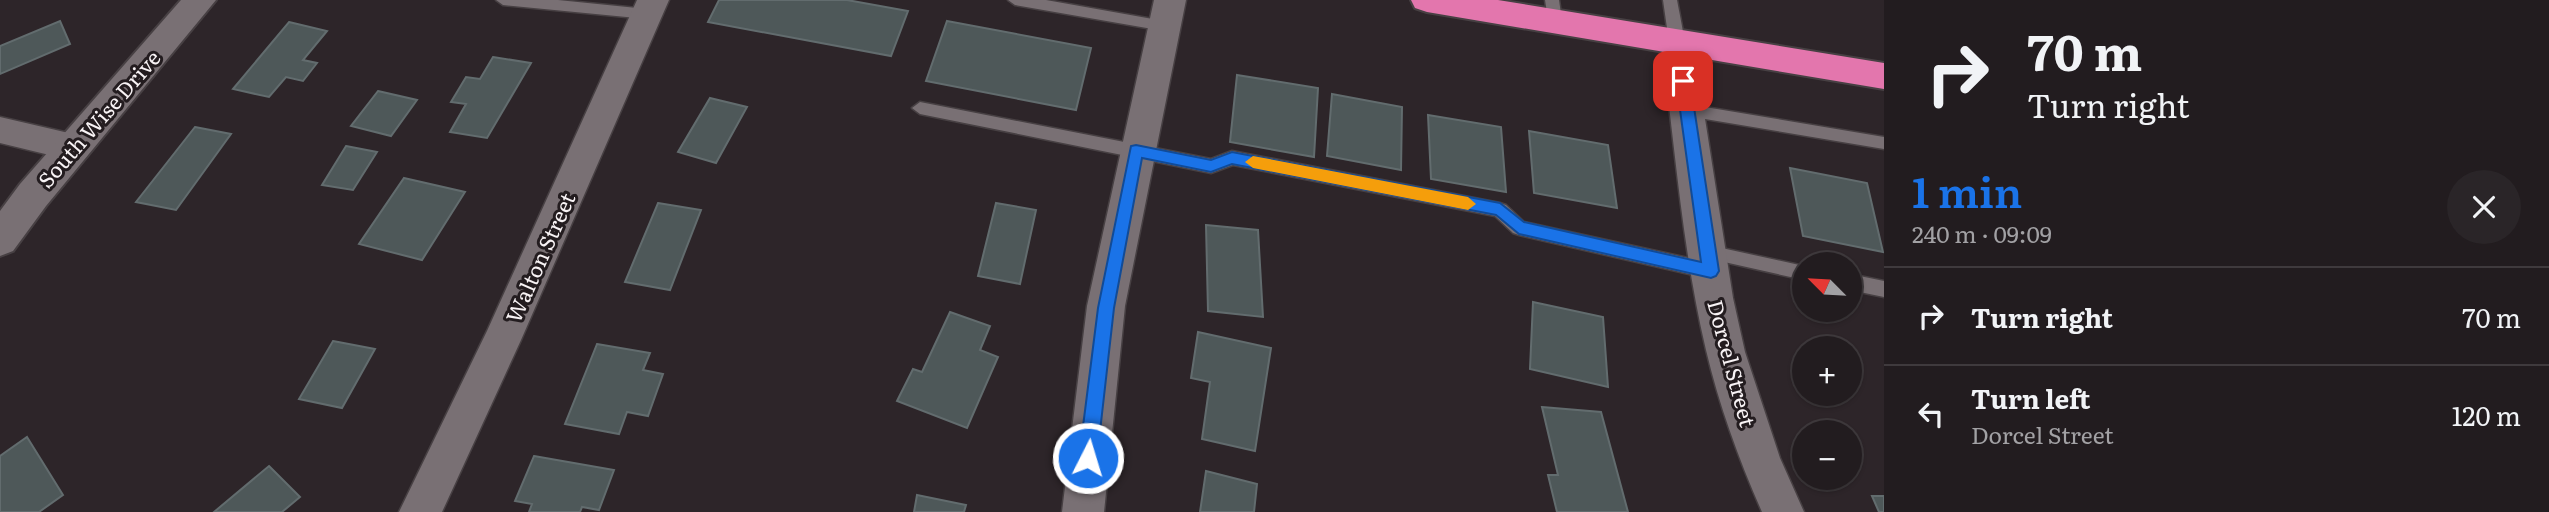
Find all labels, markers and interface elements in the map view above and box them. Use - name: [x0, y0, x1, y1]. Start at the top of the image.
- text: 70 m: [2027, 13, 2142, 86]
- icon: right: [1912, 28, 2003, 119]
- street label: South Wise Drive: [29, 42, 167, 194]
- pin: [1653, 51, 1713, 111]
- icon: arrive: [1664, 62, 1702, 100]
- text: Turn right: [2027, 80, 2189, 128]
- text: 1 min: [1912, 159, 2022, 221]
- button: close: [2447, 170, 2521, 244]
- street label: Walton Street: [496, 187, 582, 327]
- text: 240 m · 09:09: [1912, 216, 2052, 250]
- north arrow: [1792, 252, 1862, 322]
- map controls: [1792, 252, 1862, 490]
- street label: Dorcel Street: [1701, 296, 1765, 430]
- icon: right: [1912, 297, 1950, 335]
- text: Turn right: [1971, 297, 2113, 336]
- text: 70 m: [2462, 297, 2521, 336]
- button: +: [1792, 336, 1862, 406]
- text: Turn left: [1971, 378, 2090, 417]
- icon: left: [1912, 395, 1950, 433]
- text: 120 m: [2452, 395, 2521, 434]
- text: Dorcel Street: [1971, 417, 2114, 451]
- button: −: [1792, 420, 1862, 490]
- position arrow: [1051, 421, 1125, 495]

